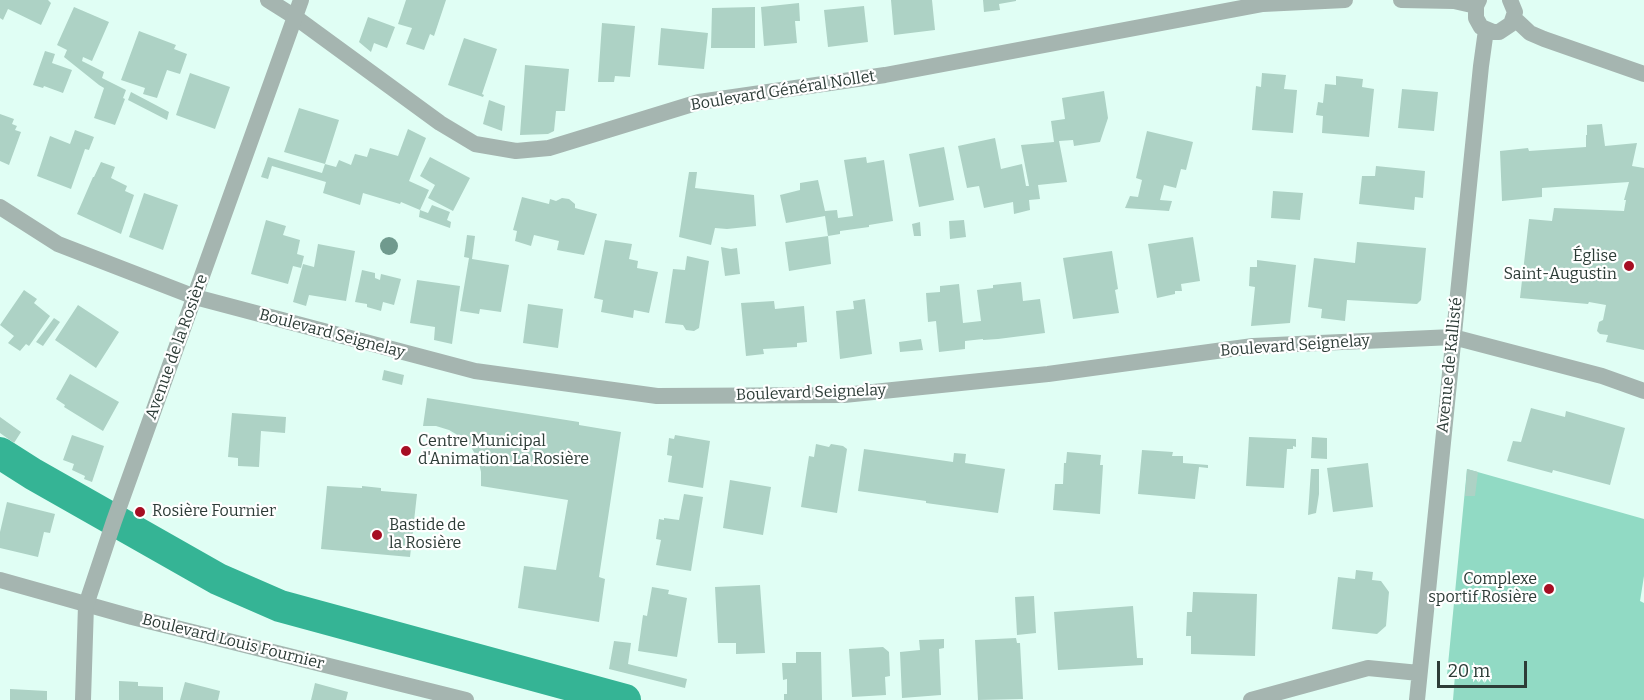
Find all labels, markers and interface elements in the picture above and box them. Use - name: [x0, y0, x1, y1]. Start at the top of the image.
- street label: Boulevard Général Nollet: [689, 67, 877, 115]
- place label: Église Saint-Augustin: [1503, 247, 1617, 285]
- marker: Église Saint-Augustin: [1622, 259, 1636, 273]
- street label: Avenue de la Rosière: [142, 272, 212, 422]
- street label: Avenue de Kallisté: [1433, 296, 1467, 434]
- street label: Boulevard Seignelay: [257, 305, 407, 363]
- street label: Boulevard Seignelay: [1219, 331, 1371, 361]
- street label: Boulevard Seignelay: [736, 381, 886, 405]
- place label: Centre Municipal d'Animation La Rosière: [418, 432, 589, 470]
- marker: Centre Municipal d'Animation La Rosière: [399, 444, 413, 458]
- place label: Rosière Fournier: [152, 502, 276, 522]
- marker: Rosière Fournier: [133, 505, 147, 519]
- place label: Bastide de la Rosière: [389, 516, 466, 554]
- marker: Bastide de la Rosière: [370, 528, 384, 542]
- place label: Complexe sportif Rosière: [1428, 570, 1537, 608]
- marker: Complexe sportif Rosière: [1542, 582, 1556, 596]
- street label: Boulevard Louis Fournier: [140, 610, 326, 674]
- scale bar: [1440, 649, 1530, 687]
- text: 20 m: [1448, 660, 1490, 682]

